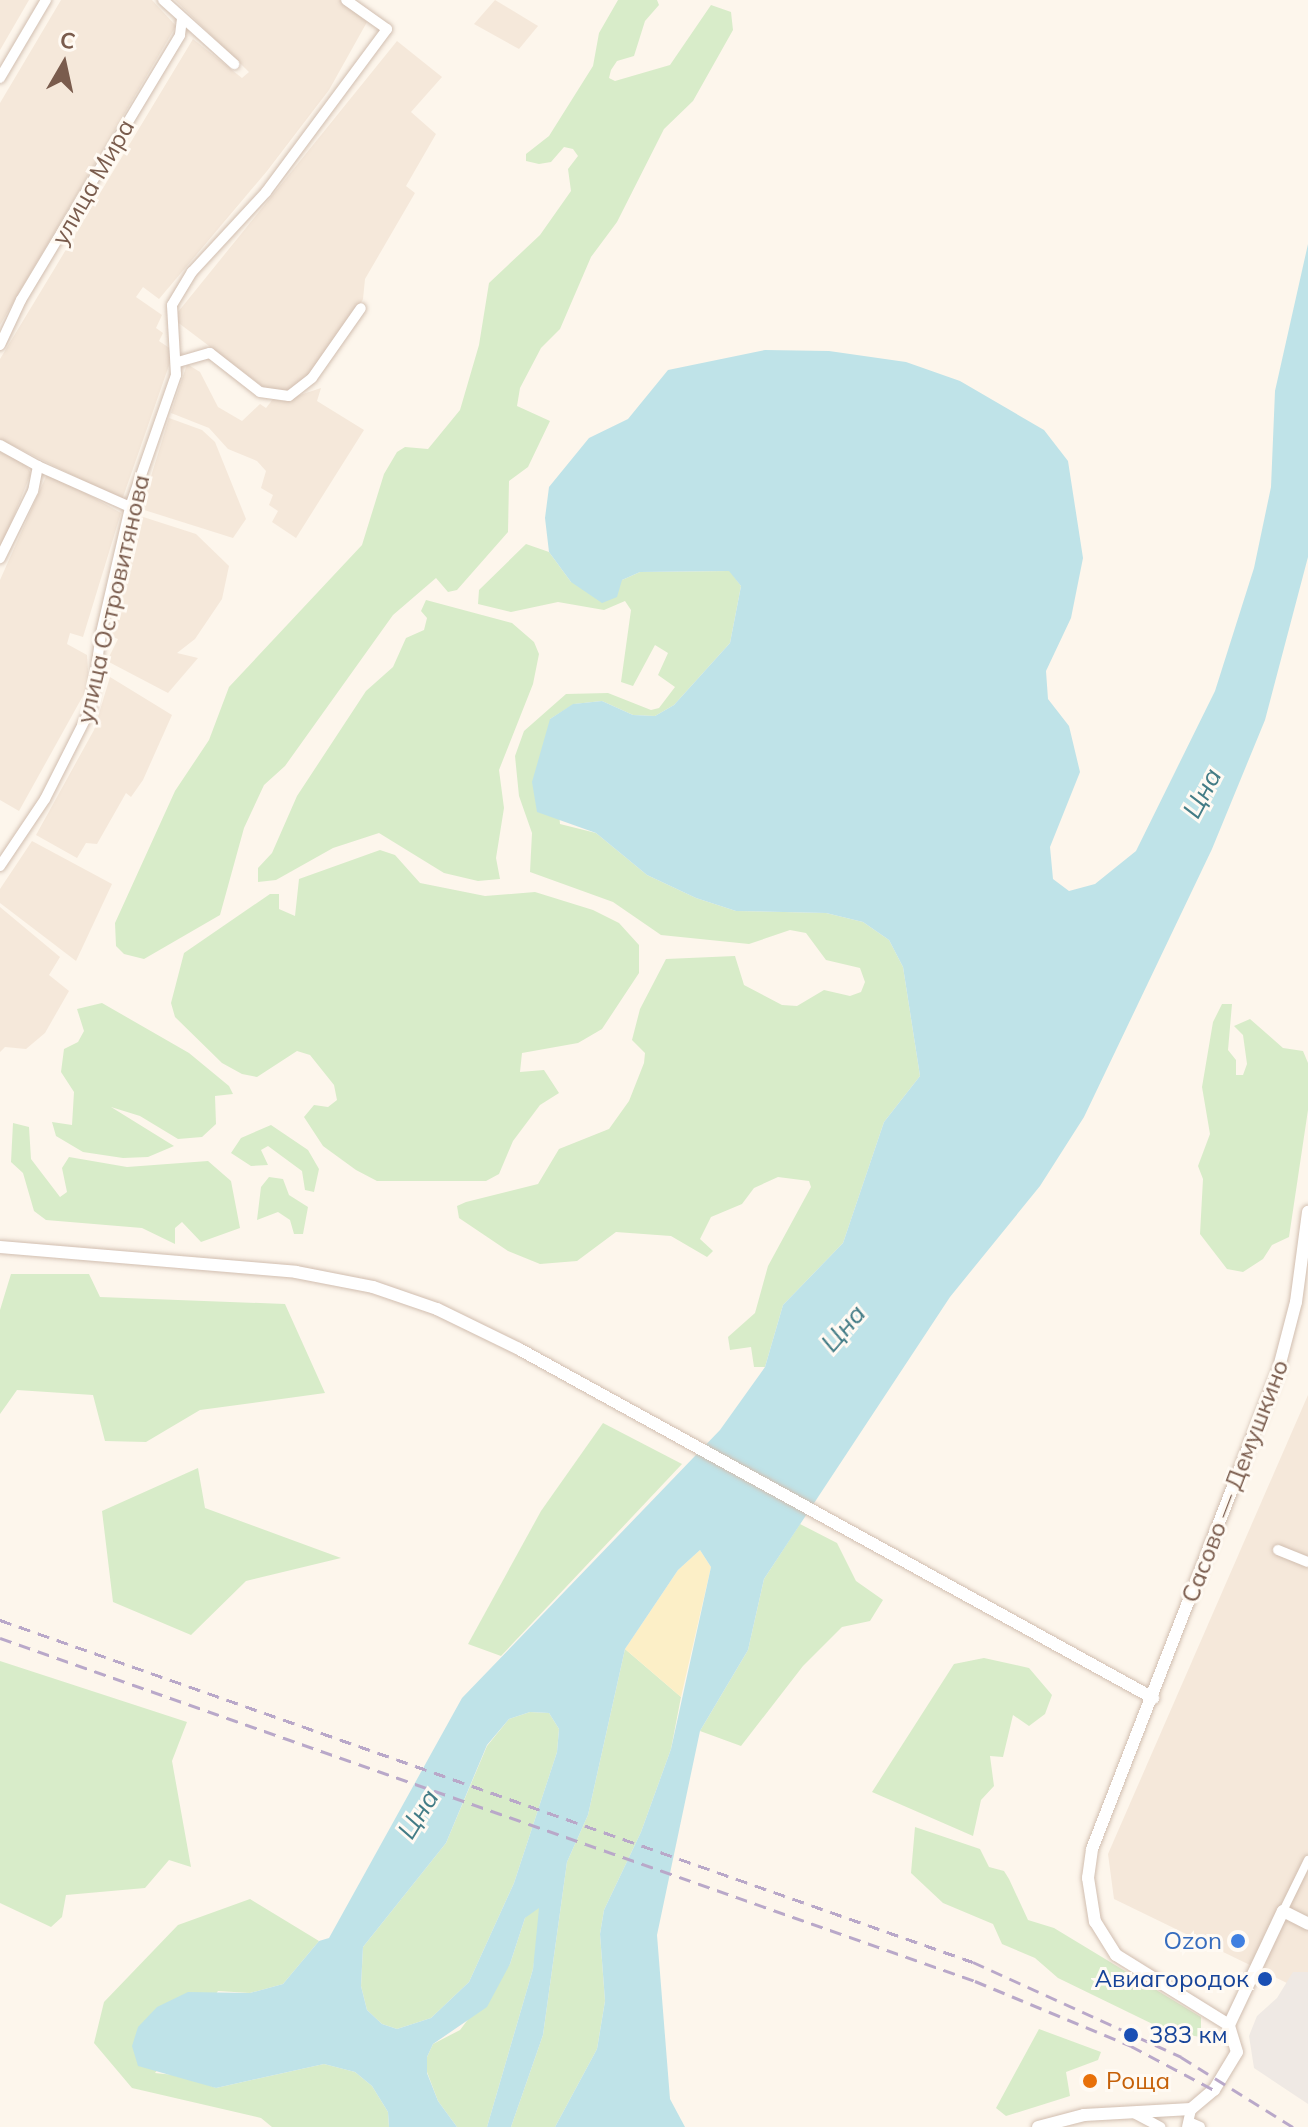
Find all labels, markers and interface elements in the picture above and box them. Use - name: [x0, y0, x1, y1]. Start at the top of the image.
- north arrow: [24, 24, 104, 104]
- text: С: [58, 25, 77, 55]
- street label: улица Мира: [45, 114, 141, 250]
- street label: улица Островитянова: [70, 472, 156, 726]
- water label: Цна: [1176, 763, 1228, 823]
- water label: Цна: [814, 1298, 872, 1358]
- street label: Сасово — Демушкино: [1175, 1356, 1295, 1606]
- water label: Цна: [391, 1784, 445, 1844]
- place label: Ozon: [1163, 1927, 1222, 1955]
- marker: Ozon: [1229, 1932, 1247, 1950]
- place label: Авиагородок: [1094, 1965, 1249, 1993]
- marker: Авиагородок: [1256, 1970, 1274, 1988]
- place label: 383 км: [1149, 2021, 1228, 2049]
- marker: 383 км: [1120, 2024, 1142, 2046]
- place label: Роща: [1106, 2067, 1170, 2095]
- marker: Роща: [1081, 2072, 1099, 2090]

